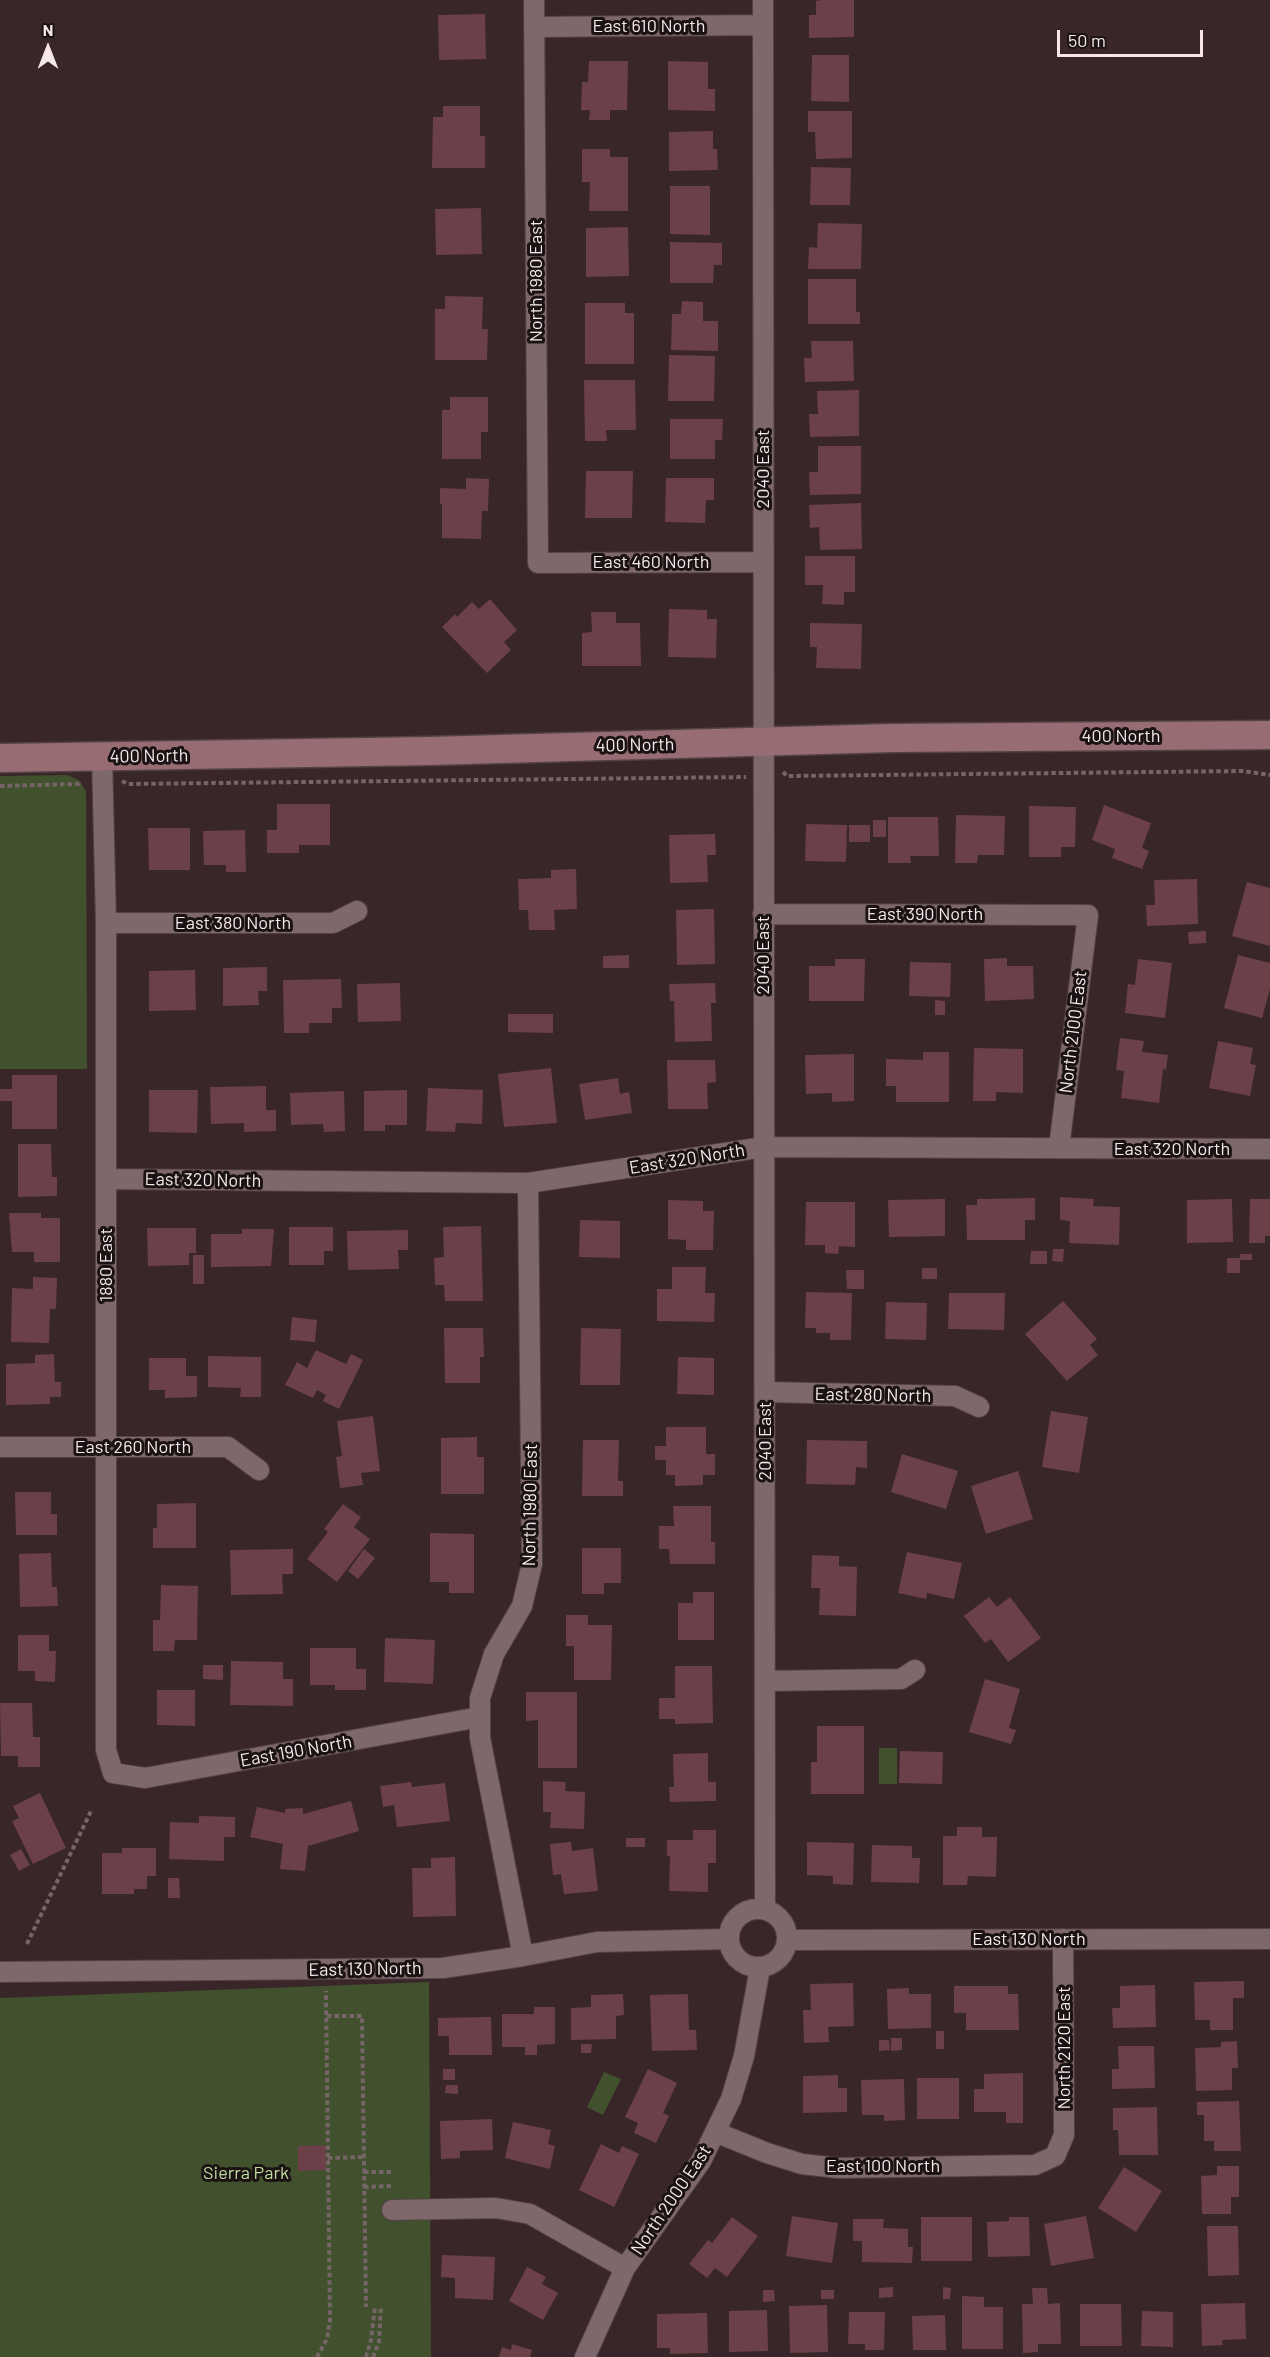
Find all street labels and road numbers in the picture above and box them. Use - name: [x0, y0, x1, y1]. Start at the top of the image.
- street label: East 610 North: [593, 15, 705, 37]
- street label: North 1980 East: [525, 220, 547, 342]
- street label: 2040 East: [752, 430, 774, 508]
- street label: East 460 North: [593, 551, 709, 573]
- street label: 400 North: [1082, 725, 1160, 747]
- street label: 400 North: [595, 734, 675, 756]
- street label: 400 North: [109, 745, 189, 767]
- street label: East 390 North: [867, 903, 983, 925]
- street label: East 380 North: [175, 912, 291, 934]
- street label: 2040 East: [752, 916, 774, 994]
- street label: North 2100 East: [1055, 969, 1091, 1095]
- street label: East 320 North: [1114, 1138, 1230, 1160]
- street label: East 320 North: [628, 1139, 746, 1179]
- street label: East 320 North: [145, 1168, 261, 1192]
- street label: 1880 East: [95, 1228, 117, 1302]
- street label: East 280 North: [814, 1383, 932, 1407]
- street label: 2040 East: [754, 1402, 776, 1480]
- street label: East 260 North: [75, 1436, 191, 1458]
- street label: North 1980 East: [518, 1443, 542, 1567]
- street label: East 190 North: [238, 1731, 354, 1771]
- street label: East 130 North: [972, 1928, 1086, 1950]
- street label: East 130 North: [308, 1957, 422, 1981]
- street label: North 2120 East: [1053, 1986, 1075, 2110]
- street label: North 2000 East: [626, 2141, 716, 2259]
- street label: East 100 North: [826, 2155, 940, 2177]

